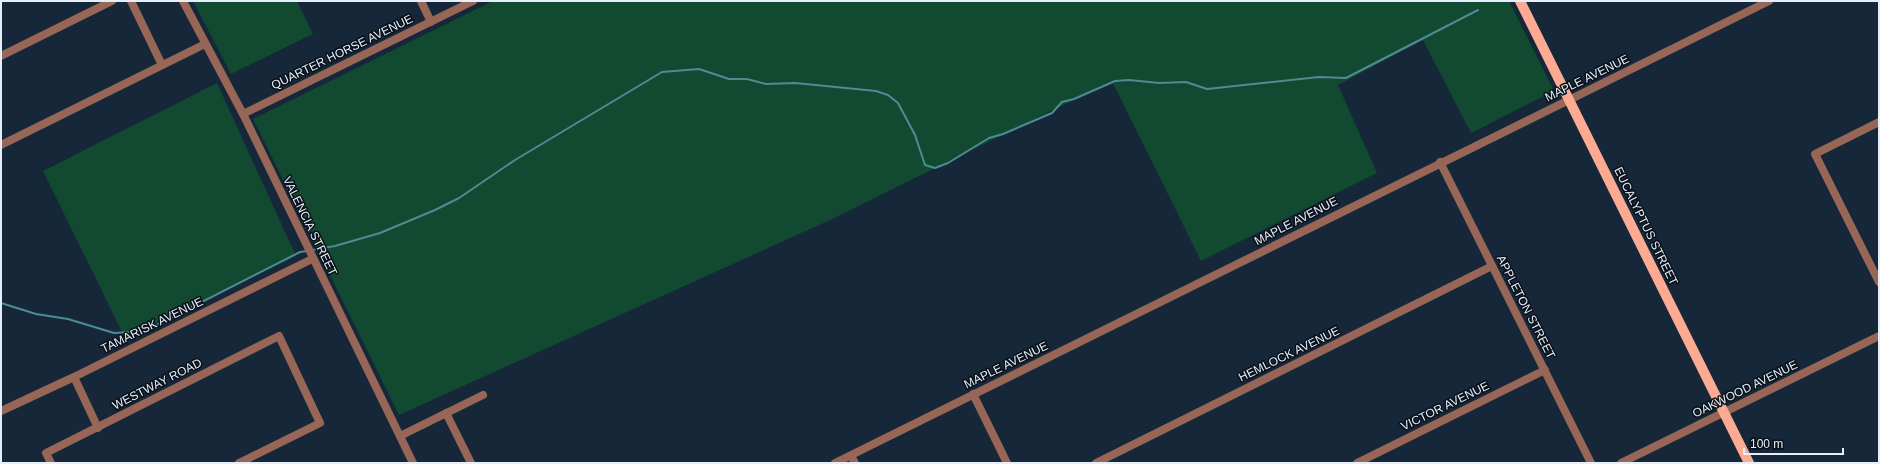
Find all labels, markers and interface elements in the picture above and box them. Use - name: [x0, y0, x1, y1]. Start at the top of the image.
- street label: QUARTER HORSE AVENUE: [269, 12, 415, 92]
- street label: MAPLE AVENUE: [1543, 52, 1631, 104]
- street label: EUCALYPTUS STREET: [1611, 165, 1681, 288]
- street label: VALENCIA STREET: [280, 174, 340, 278]
- street label: MAPLE AVENUE: [1252, 194, 1340, 248]
- street label: APPLETON STREET: [1494, 253, 1559, 362]
- street label: TAMARISK AVENUE: [99, 294, 205, 356]
- street label: HEMLOCK AVENUE: [1236, 323, 1342, 385]
- street label: MAPLE AVENUE: [962, 339, 1050, 391]
- street label: WESTWAY ROAD: [110, 355, 204, 413]
- street label: OAKWOOD AVENUE: [1690, 357, 1800, 421]
- street label: VICTOR AVENUE: [1399, 379, 1491, 433]
- scale bar: [1744, 430, 1843, 456]
- text: 100 m: [1750, 437, 1783, 451]

